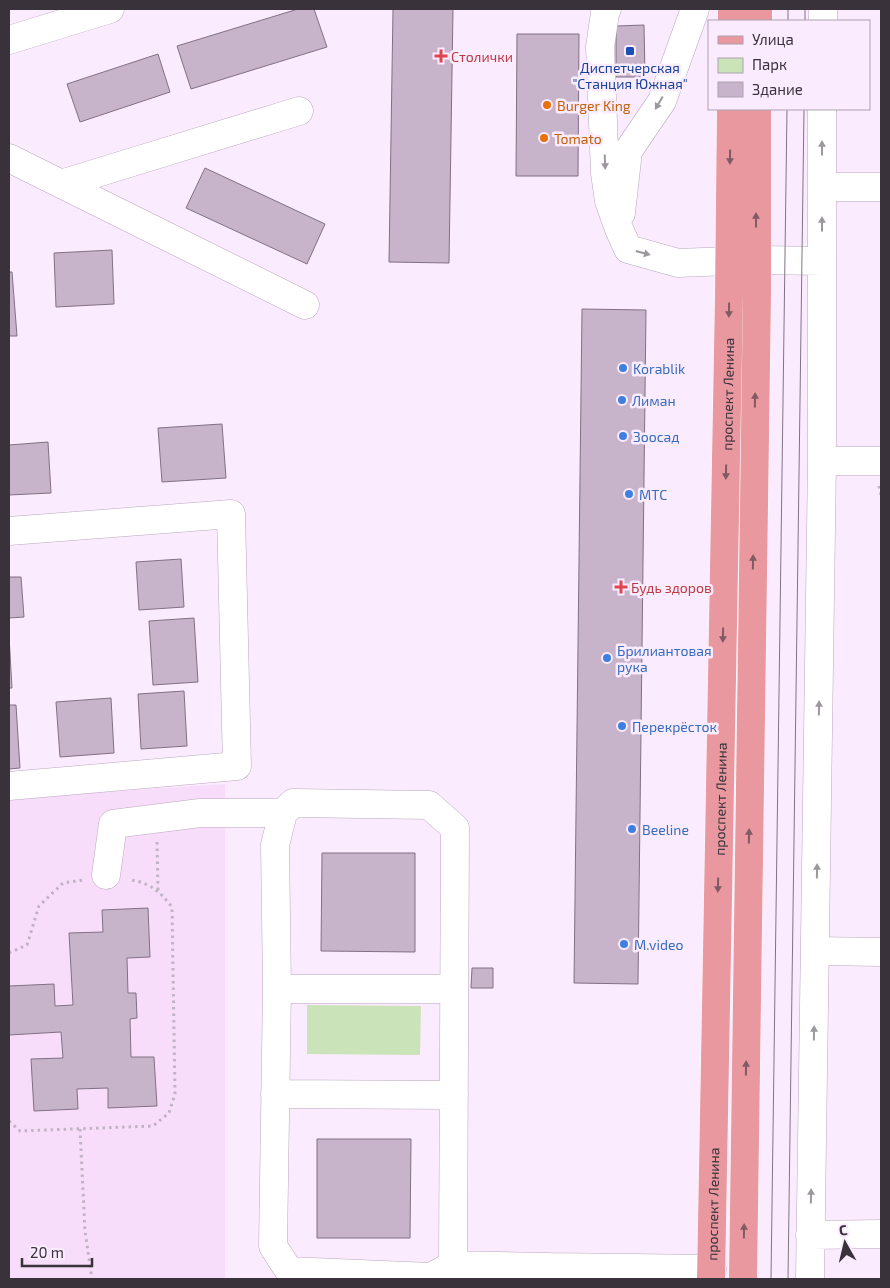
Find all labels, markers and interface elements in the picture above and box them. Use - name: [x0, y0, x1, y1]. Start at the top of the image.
- legend: [708, 20, 870, 110]
- text: Улица: [752, 30, 794, 48]
- marker: Диспетчерская "Станция Южная": [624, 45, 636, 57]
- place label: Столички: [451, 48, 513, 65]
- marker: Столички: [435, 50, 447, 62]
- text: Парк: [752, 55, 787, 73]
- place label: Диспетчерская "Станция Южная": [572, 59, 688, 92]
- text: Здание: [752, 80, 803, 98]
- place label: Burger King: [557, 97, 631, 114]
- one-way arrow: [655, 97, 664, 110]
- marker: Burger King: [541, 99, 553, 111]
- place label: Tomato: [554, 130, 602, 147]
- marker: Tomato: [538, 132, 550, 144]
- one-way arrow: [818, 140, 826, 156]
- one-way arrow: [726, 150, 734, 166]
- one-way arrow: [601, 154, 609, 170]
- one-way arrow: [753, 212, 761, 228]
- one-way arrow: [818, 215, 826, 231]
- one-way arrow: [635, 249, 650, 257]
- one-way arrow: [725, 302, 733, 318]
- street label: проспект Ленина: [718, 337, 737, 451]
- place label: Korablik: [633, 360, 685, 377]
- marker: Korablik: [617, 362, 629, 374]
- place label: Лиман: [632, 392, 676, 409]
- one-way arrow: [751, 392, 759, 408]
- marker: Лиман: [616, 394, 628, 406]
- place label: Зоосад: [633, 428, 680, 445]
- marker: Зоосад: [617, 430, 629, 442]
- one-way arrow: [722, 464, 730, 480]
- place label: МТС: [639, 486, 667, 503]
- marker: МТС: [623, 488, 635, 500]
- one-way arrow: [749, 554, 757, 570]
- place label: Будь здоров: [631, 579, 712, 596]
- marker: Будь здоров: [615, 581, 627, 593]
- one-way arrow: [719, 627, 727, 643]
- place label: Брилиантовая рука: [617, 642, 712, 675]
- marker: Брилиантовая рука: [601, 652, 613, 664]
- one-way arrow: [815, 700, 823, 716]
- place label: Перекрёсток: [632, 718, 718, 735]
- marker: Перекрёсток: [616, 720, 628, 732]
- street label: проспект Ленина: [710, 742, 729, 856]
- place label: Beeline: [642, 821, 689, 838]
- marker: Beeline: [626, 823, 638, 835]
- one-way arrow: [745, 827, 753, 843]
- one-way arrow: [813, 862, 821, 878]
- one-way arrow: [714, 877, 722, 893]
- place label: M.video: [634, 936, 683, 953]
- marker: M.video: [618, 938, 630, 950]
- one-way arrow: [811, 1025, 819, 1041]
- one-way arrow: [742, 1060, 750, 1076]
- street label: проспект Ленина: [703, 1147, 722, 1261]
- one-way arrow: [807, 1187, 815, 1203]
- north arrow: [820, 1218, 870, 1268]
- text: С: [838, 1221, 848, 1239]
- one-way arrow: [740, 1222, 748, 1238]
- scale bar: [22, 1236, 92, 1268]
- text: 20 m: [30, 1243, 64, 1261]

